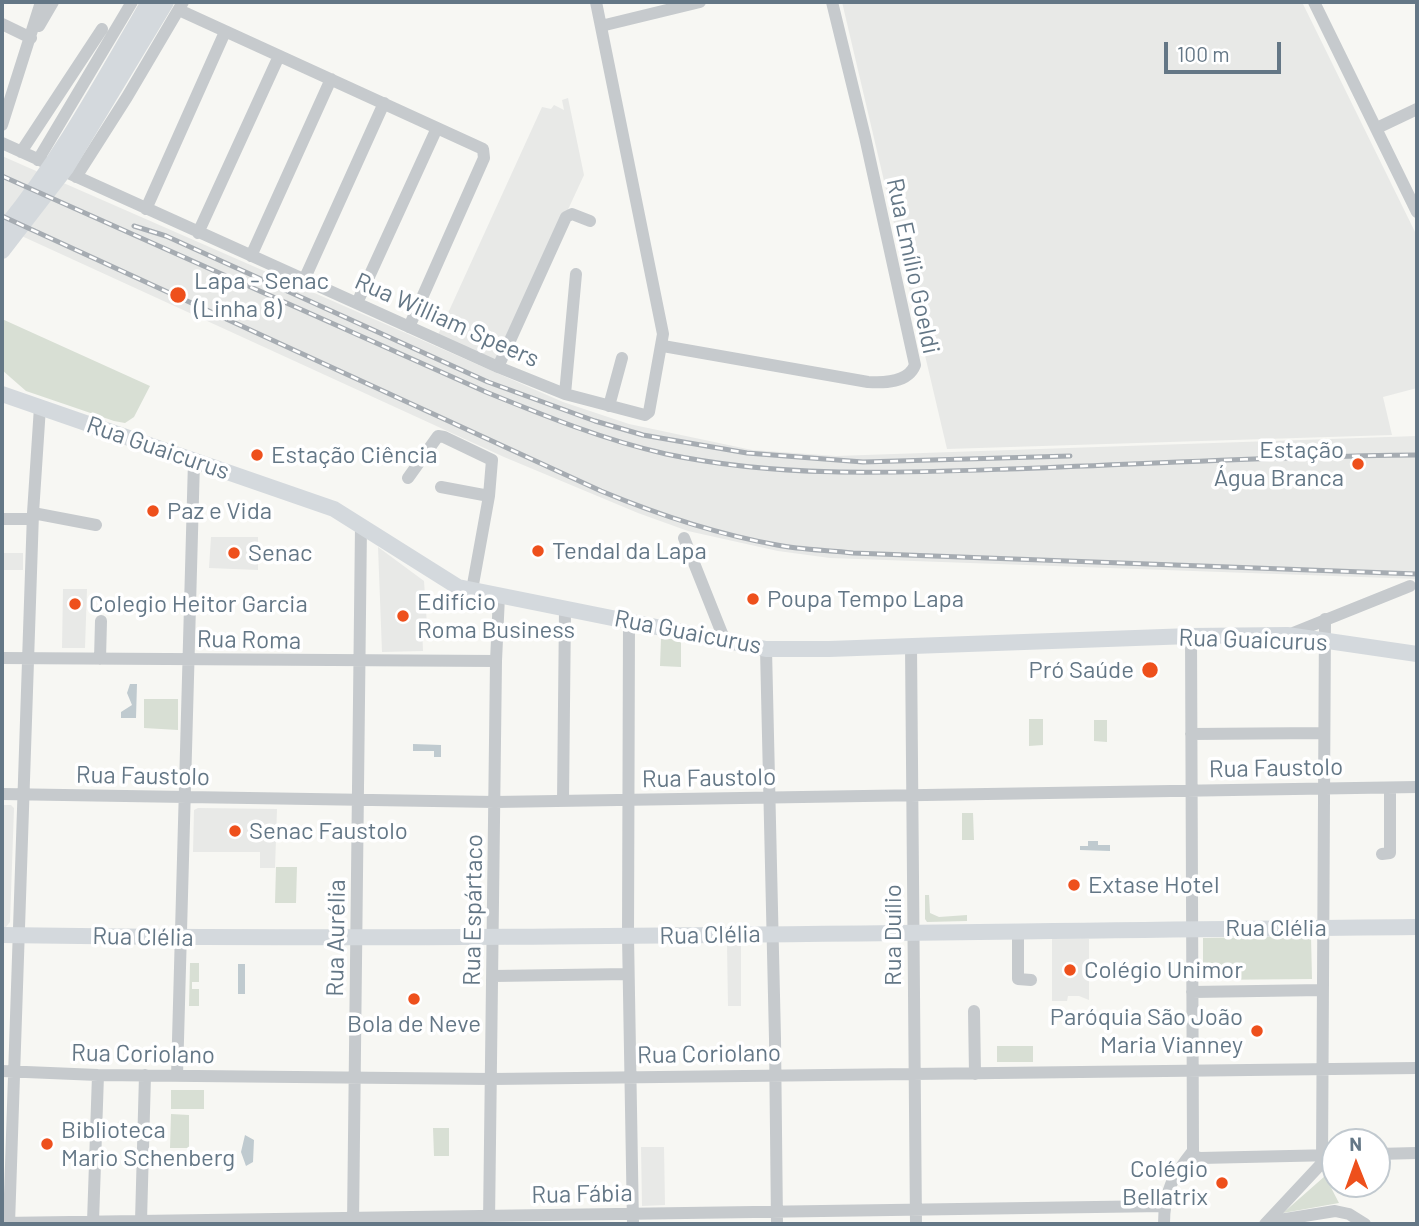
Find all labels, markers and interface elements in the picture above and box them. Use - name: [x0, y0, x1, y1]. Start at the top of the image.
- scale bar: [1167, 28, 1284, 72]
- text: 100 m: [1177, 41, 1230, 66]
- street label: Rua Emílio Goeldi: [880, 176, 946, 356]
- street label: Rua William Speers: [350, 266, 544, 374]
- place label: Lapa - Senac (Linha 8): [194, 267, 329, 323]
- marker: Lapa - Senac (Linha 8): [168, 285, 188, 305]
- street label: Rua Guaicurus: [83, 410, 233, 486]
- place label: Estação Água Branca: [1214, 436, 1344, 492]
- place label: Estação Ciência: [271, 441, 438, 469]
- marker: Estação Ciência: [249, 447, 265, 463]
- marker: Estação Água Branca: [1350, 456, 1366, 472]
- place label: Paz e Vida: [167, 497, 272, 525]
- marker: Paz e Vida: [145, 503, 161, 519]
- place label: Tendal da Lapa: [552, 537, 707, 565]
- place label: Senac: [248, 539, 312, 567]
- marker: Tendal da Lapa: [530, 543, 546, 559]
- marker: Senac: [226, 545, 242, 561]
- place label: Poupa Tempo Lapa: [767, 585, 964, 613]
- place label: Edifício Roma Business: [417, 588, 575, 644]
- place label: Colegio Heitor Garcia: [89, 590, 308, 618]
- marker: Poupa Tempo Lapa: [745, 591, 761, 607]
- marker: Colegio Heitor Garcia: [67, 596, 83, 612]
- street label: Rua Guaicurus: [612, 604, 764, 660]
- marker: Edifício Roma Business: [395, 608, 411, 624]
- street label: Rua Guaicurus: [1178, 623, 1328, 657]
- street label: Rua Roma: [197, 625, 301, 655]
- place label: Pró Saúde: [1028, 656, 1134, 684]
- marker: Pró Saúde: [1140, 660, 1160, 680]
- street label: Rua Faustolo: [1209, 752, 1343, 784]
- street label: Rua Faustolo: [76, 760, 210, 792]
- street label: Rua Faustolo: [642, 762, 776, 794]
- place label: Senac Faustolo: [249, 817, 408, 845]
- marker: Senac Faustolo: [227, 823, 243, 839]
- street label: Rua Espártaco: [457, 834, 489, 986]
- place label: Extase Hotel: [1088, 871, 1219, 899]
- marker: Extase Hotel: [1066, 877, 1082, 893]
- street label: Rua Aurélia: [321, 879, 351, 997]
- street label: Rua Duílio: [879, 884, 907, 986]
- street label: Rua Clélia: [1225, 914, 1327, 942]
- street label: Rua Clélia: [659, 920, 761, 950]
- street label: Rua Clélia: [92, 922, 194, 952]
- place label: Colégio Unimor: [1084, 956, 1243, 984]
- marker: Colégio Unimor: [1062, 962, 1078, 978]
- marker: Bola de Neve: [406, 991, 422, 1007]
- place label: Paróquia São João Maria Vianney: [1050, 1003, 1243, 1059]
- place label: Bola de Neve: [347, 1010, 481, 1038]
- marker: Paróquia São João Maria Vianney: [1249, 1023, 1265, 1039]
- street label: Rua Coriolano: [71, 1038, 215, 1070]
- street label: Rua Coriolano: [637, 1038, 781, 1070]
- place label: Biblioteca Mario Schenberg: [61, 1116, 235, 1172]
- north arrow: [1321, 1128, 1391, 1198]
- text: N: [1349, 1132, 1362, 1155]
- marker: Biblioteca Mario Schenberg: [39, 1136, 55, 1152]
- place label: Colégio Bellatrix: [1122, 1155, 1208, 1211]
- marker: Colégio Bellatrix: [1214, 1175, 1230, 1191]
- street label: Rua Fábia: [531, 1179, 633, 1209]

